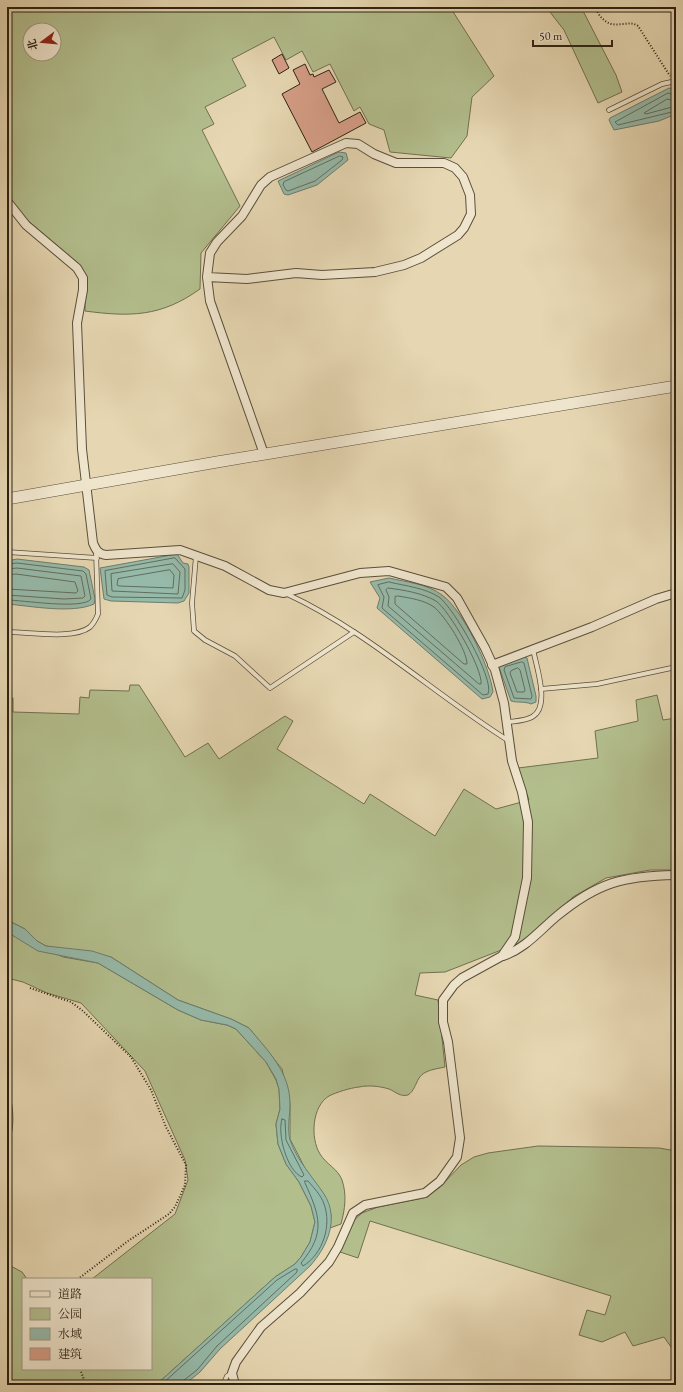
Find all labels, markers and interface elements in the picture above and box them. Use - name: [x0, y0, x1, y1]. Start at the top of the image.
- north arrow: [22, 22, 62, 62]
- scale bar: [533, 22, 612, 48]
- text: 50 m: [539, 28, 563, 44]
- text: 北: [24, 38, 41, 52]
- legend: [22, 1278, 152, 1370]
- text: 道路: [58, 1286, 82, 1302]
- text: 公园: [58, 1306, 82, 1322]
- text: 水域: [58, 1326, 82, 1342]
- text: 建筑: [58, 1346, 82, 1362]

